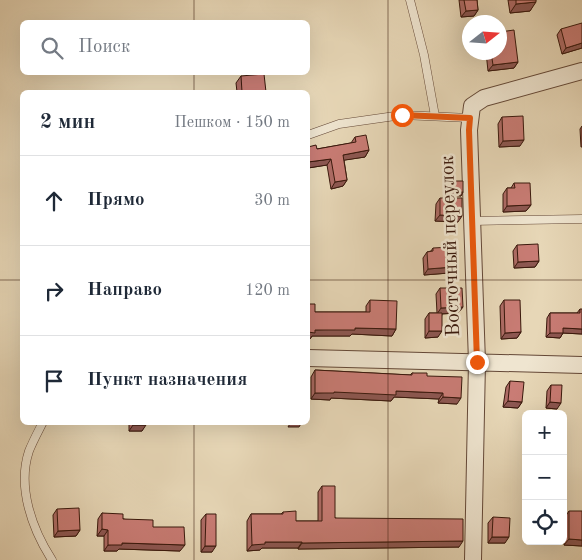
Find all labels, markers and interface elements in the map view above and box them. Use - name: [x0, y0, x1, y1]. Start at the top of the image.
- north arrow: [462, 15, 507, 60]
- search box: [20, 20, 310, 75]
- icon: search: [38, 34, 66, 62]
- text: Поиск: [78, 38, 130, 57]
- route start: [391, 104, 414, 127]
- text: 2 мин: [40, 112, 95, 133]
- text: Пешком · 150 m: [174, 115, 290, 131]
- street label: Восточный переулок: [438, 155, 464, 337]
- icon: ahead: [40, 187, 68, 215]
- text: Прямо: [87, 191, 145, 210]
- text: 30 m: [254, 193, 290, 209]
- icon: right: [40, 277, 68, 305]
- text: Направо: [87, 281, 162, 300]
- text: 120 m: [245, 283, 290, 299]
- route end: [466, 351, 489, 374]
- icon: arrive: [40, 367, 68, 395]
- text: Пункт назначения: [87, 371, 247, 390]
- map controls: [522, 410, 567, 545]
- button: +: [522, 410, 567, 455]
- button: −: [522, 455, 567, 500]
- button: locate: [522, 500, 567, 545]

